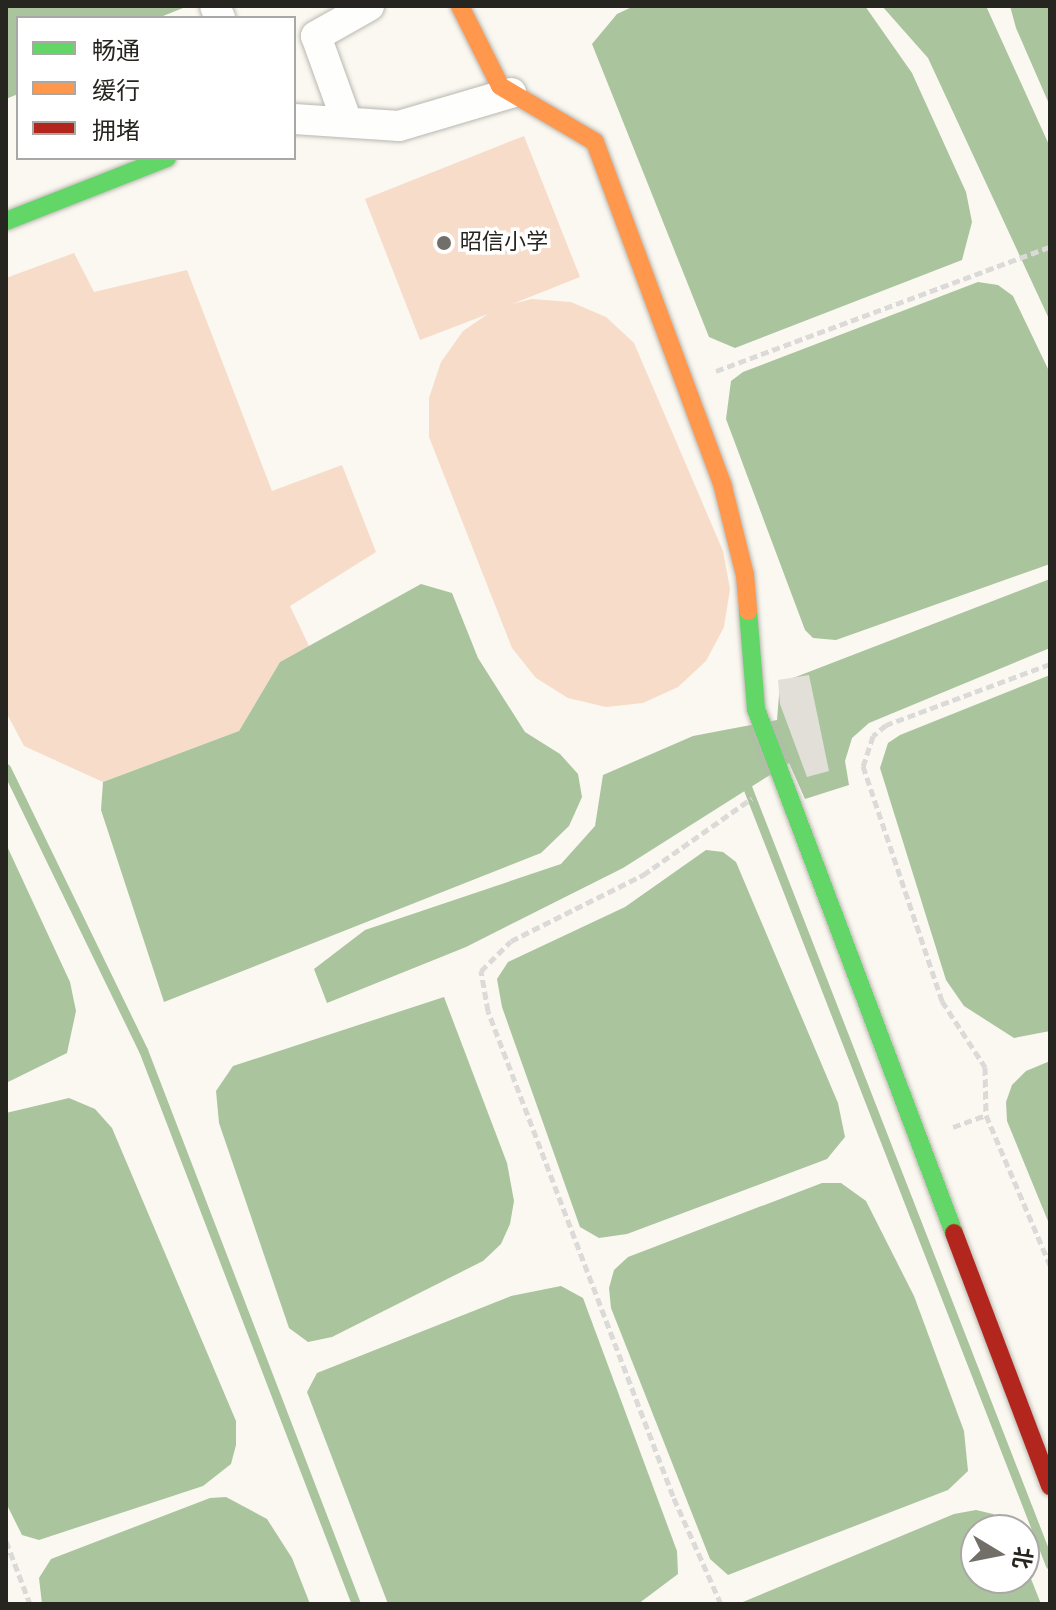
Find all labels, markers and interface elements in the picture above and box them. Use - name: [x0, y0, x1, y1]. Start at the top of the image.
- legend: [16, 16, 296, 160]
- text: 畅通: [92, 37, 140, 66]
- text: 缓行: [92, 77, 140, 106]
- text: 拥堵: [92, 117, 140, 146]
- place label: 昭信小学: [460, 230, 548, 256]
- marker: 昭信小学: [435, 234, 453, 252]
- north arrow: [960, 1514, 1040, 1594]
- text: 北: [1007, 1545, 1036, 1571]

